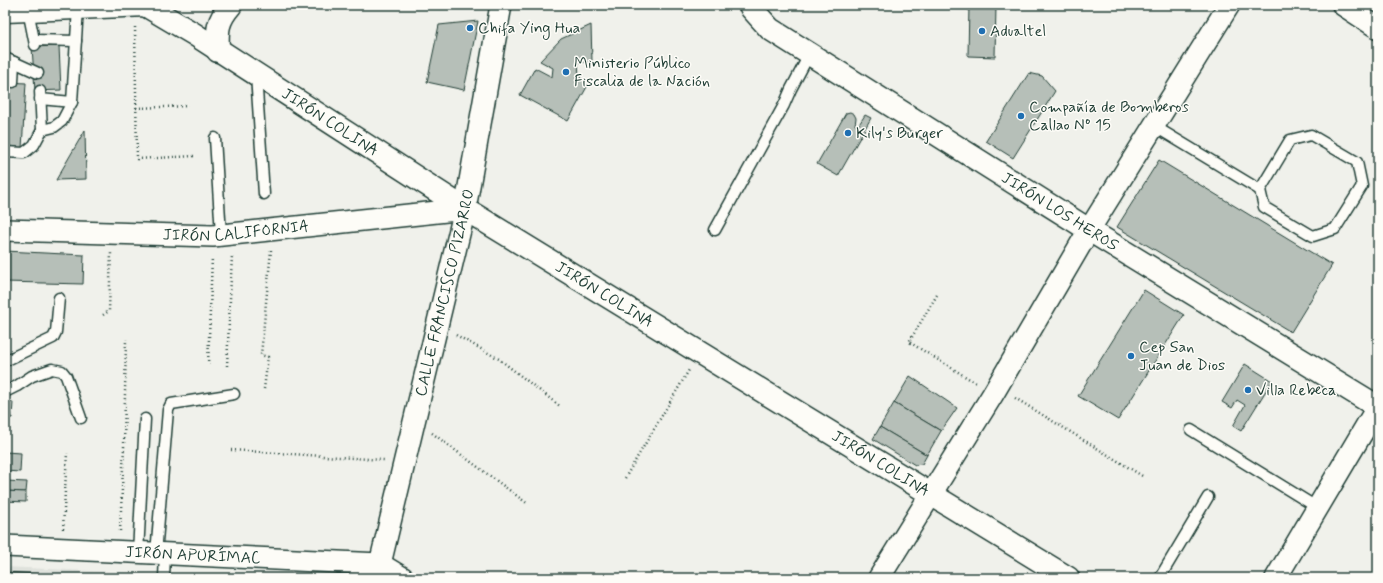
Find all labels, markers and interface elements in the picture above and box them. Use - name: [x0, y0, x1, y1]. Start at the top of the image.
- place label: Chifa Ying Hua: [478, 18, 580, 40]
- place label: Adualtel: [990, 21, 1046, 42]
- marker: Chifa Ying Hua: [465, 23, 475, 33]
- marker: Adualtel: [977, 26, 987, 36]
- place label: Ministerio Público Fiscalia de la Nación: [574, 53, 710, 92]
- marker: Ministerio Público Fiscalia de la Nación: [561, 67, 571, 77]
- street label: JIRÓN COLINA: [278, 83, 383, 161]
- place label: Compañía de Bomberos Callao Nº 15: [1029, 97, 1189, 136]
- marker: Compañía de Bomberos Callao Nº 15: [1016, 111, 1026, 121]
- place label: Kily's Burger: [856, 123, 943, 144]
- marker: Kily's Burger: [843, 128, 853, 138]
- street label: JIRÓN LOS HEROS: [998, 167, 1122, 256]
- street label: CALLE FRANCISCO PIZARRO: [410, 187, 479, 398]
- street label: JIRÓN CALIFORNIA: [162, 215, 310, 247]
- street label: JIRÓN COLINA: [551, 256, 657, 332]
- place label: Cep San Juan de Dios: [1139, 337, 1225, 376]
- marker: Cep San Juan de Dios: [1126, 351, 1136, 361]
- place label: Villa Rebeca: [1256, 380, 1336, 401]
- marker: Villa Rebeca: [1243, 385, 1253, 395]
- street label: JIRÓN COLINA: [828, 425, 934, 501]
- street label: JIRÓN APURÍMAC: [125, 541, 261, 569]

